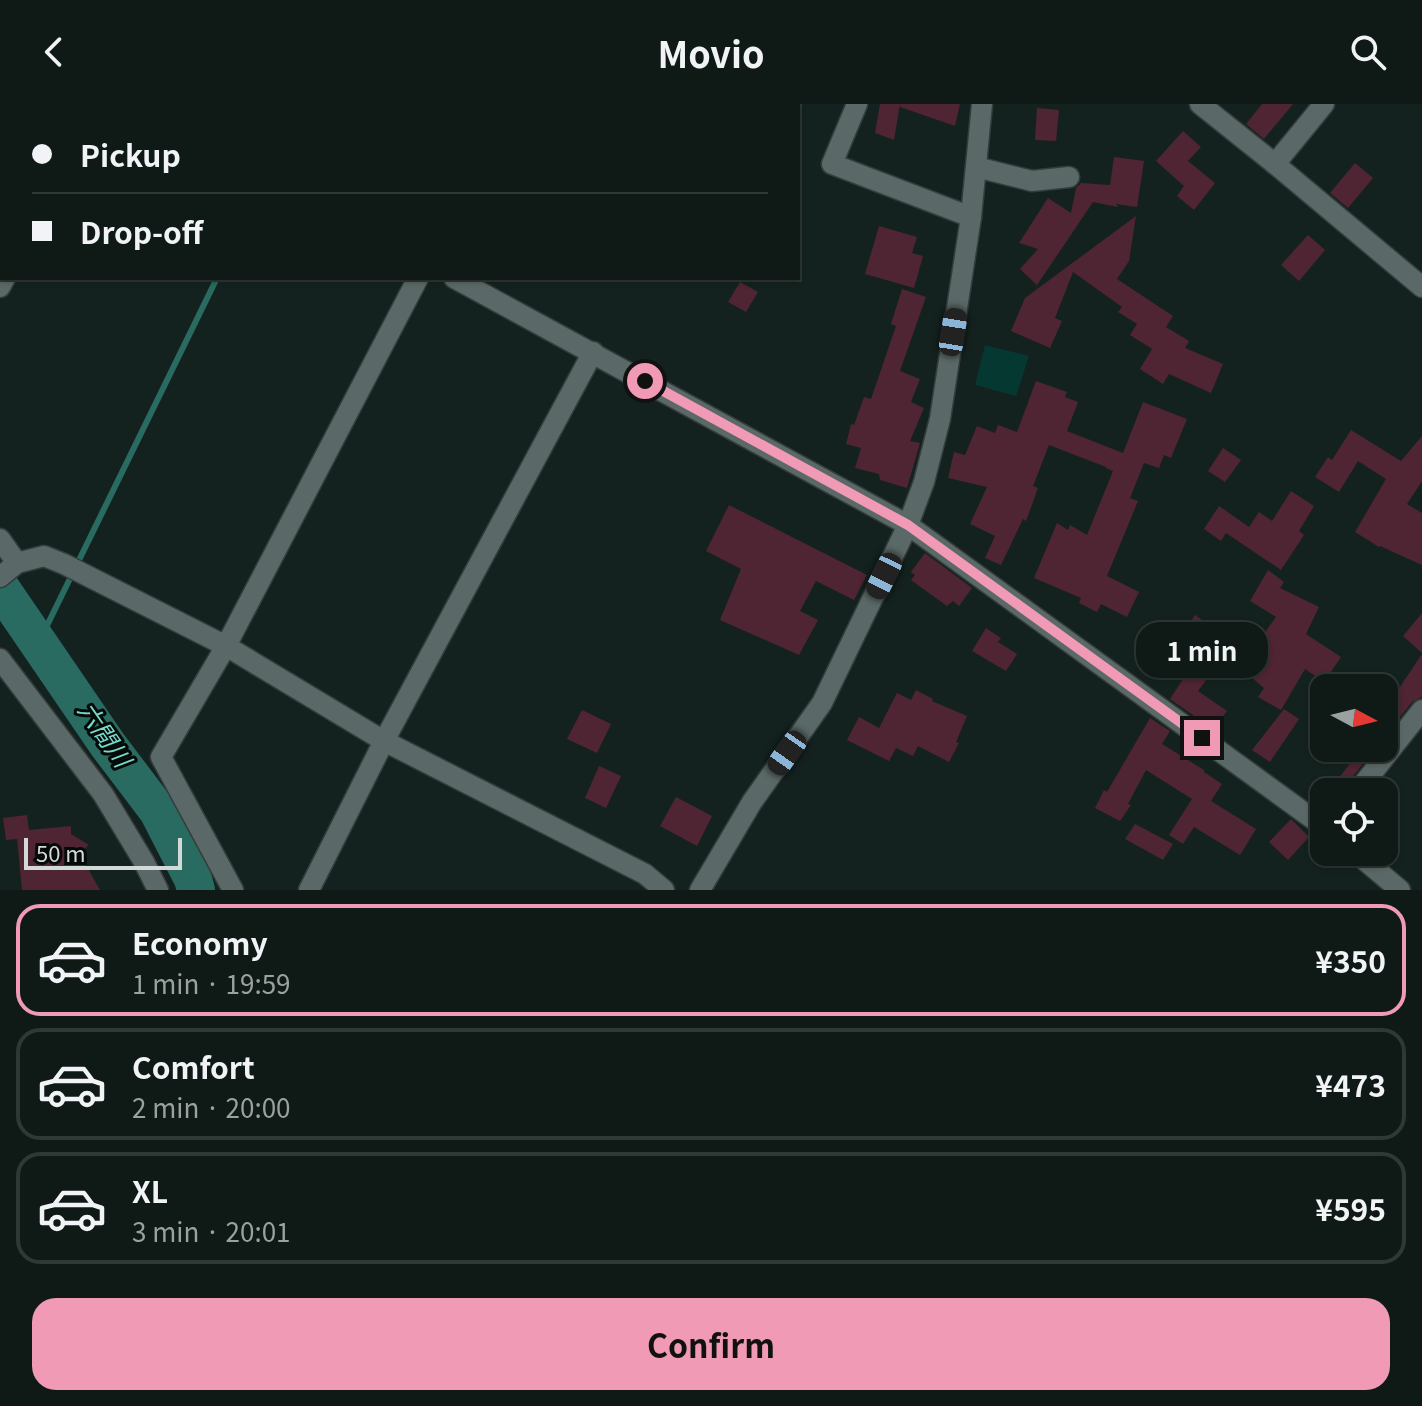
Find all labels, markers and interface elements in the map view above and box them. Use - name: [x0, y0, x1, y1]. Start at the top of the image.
- text: Movio: [658, 26, 764, 78]
- icon: back: [32, 30, 76, 74]
- icon: search: [1346, 30, 1390, 74]
- text: Pickup: [80, 132, 181, 176]
- text: Drop-off: [80, 209, 203, 253]
- car: [937, 306, 969, 358]
- route start: [627, 363, 663, 399]
- car: [863, 549, 905, 603]
- callout: 1 min: [1136, 622, 1268, 678]
- text: 1 min: [1167, 631, 1237, 668]
- north arrow: [1310, 674, 1398, 762]
- map controls: [1310, 674, 1398, 866]
- water label: 六間川: [71, 694, 143, 776]
- route end: [1184, 720, 1220, 756]
- car: [763, 726, 811, 780]
- button: locate: [1310, 778, 1398, 866]
- scale bar: [24, 834, 182, 870]
- text: 50 m: [36, 836, 86, 868]
- text: Economy: [132, 920, 268, 964]
- icon: car: [36, 924, 108, 996]
- text: ¥350: [1315, 938, 1386, 982]
- text: 1 min · 19:59: [132, 964, 291, 1001]
- text: Comfort: [132, 1044, 255, 1088]
- icon: car: [36, 1048, 108, 1120]
- text: ¥473: [1315, 1062, 1386, 1106]
- text: 2 min · 20:00: [132, 1088, 291, 1125]
- text: XL: [132, 1168, 168, 1212]
- icon: car: [36, 1172, 108, 1244]
- text: ¥595: [1315, 1186, 1386, 1230]
- text: 3 min · 20:01: [132, 1212, 291, 1249]
- button: Confirm: [32, 1298, 1390, 1390]

